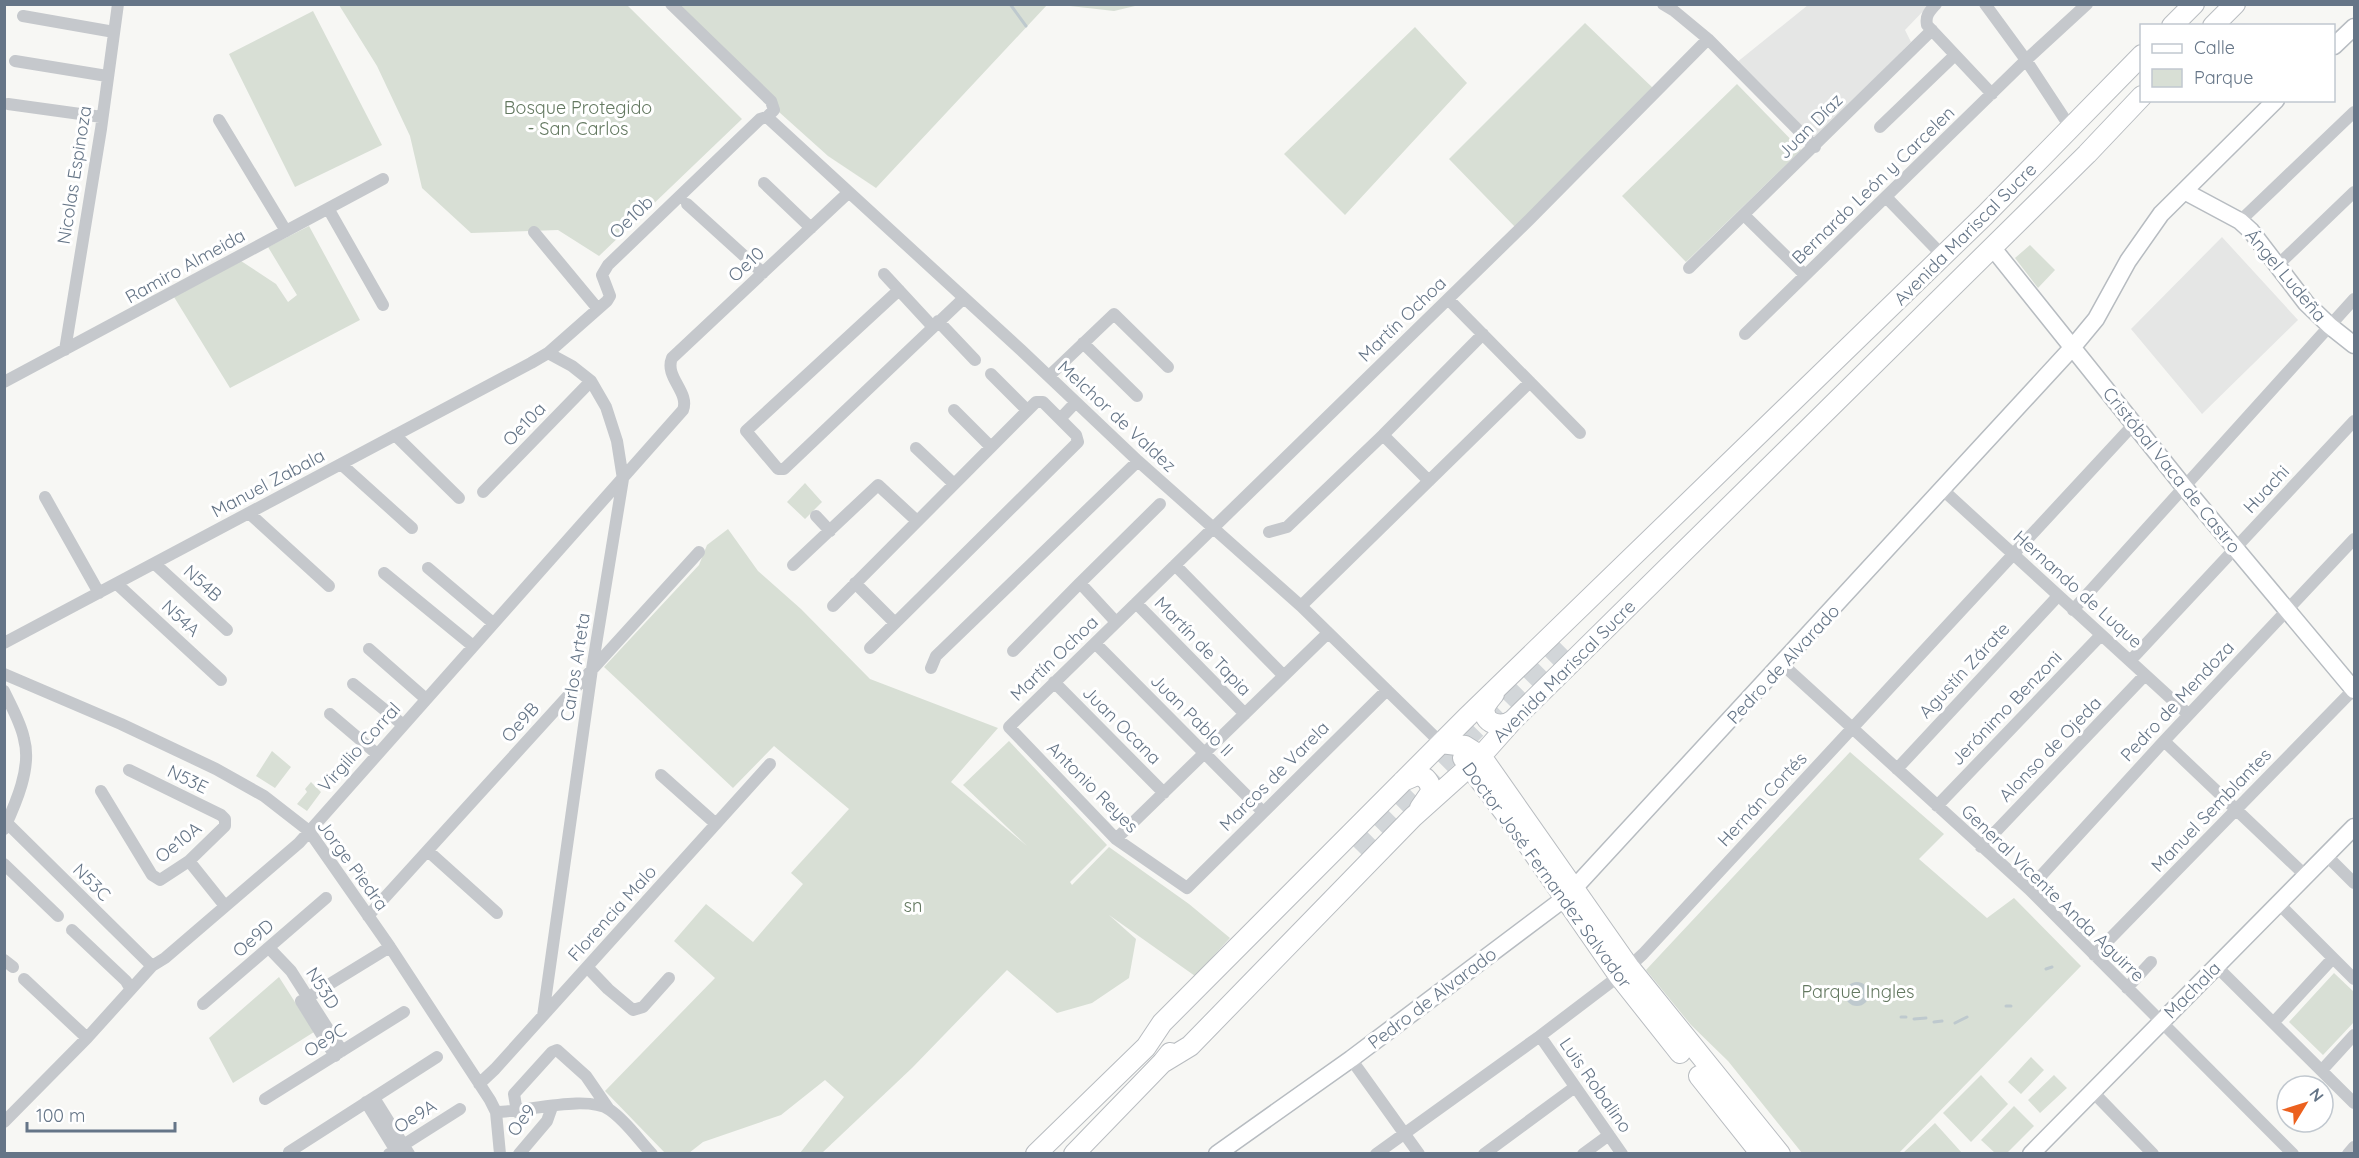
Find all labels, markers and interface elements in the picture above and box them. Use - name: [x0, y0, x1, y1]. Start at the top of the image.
- legend: [2140, 24, 2335, 102]
- text: Calle: [2194, 36, 2235, 59]
- text: Parque: [2194, 66, 2253, 89]
- street label: Juan Díaz: [1772, 88, 1848, 164]
- park label: Bosque Protegido - San Carlos: [504, 96, 652, 140]
- street label: Bernardo León y Carcelen: [1787, 101, 1959, 269]
- street label: Nicolas Espinoza: [52, 104, 96, 246]
- street label: Avenida Mariscal Sucre: [1889, 158, 2041, 310]
- street label: Oe10b: [604, 190, 658, 243]
- street label: Ramiro Almeida: [121, 224, 249, 308]
- street label: Ángel Ludeña: [2240, 224, 2332, 326]
- street label: Oe10: [723, 241, 769, 287]
- street label: Martín Ochoa: [1353, 271, 1451, 367]
- street label: Melchor de Valdez: [1053, 355, 1181, 477]
- street label: Cristóbal Vaca de Castro: [2098, 382, 2246, 558]
- street label: Oe10a: [498, 397, 550, 451]
- street label: Manuel Zabala: [207, 443, 329, 523]
- street label: Huachi: [2238, 460, 2294, 518]
- street label: Hernando de Luque: [2009, 525, 2147, 653]
- street label: N54B: [179, 560, 227, 606]
- street label: Martín de Tapia: [1150, 591, 1256, 701]
- street label: N54A: [157, 595, 205, 642]
- street label: Avenida Mariscal Sucre: [1488, 595, 1640, 747]
- street label: Pedro de Alvarado: [1722, 599, 1844, 729]
- street label: Martín Ochoa: [1005, 610, 1103, 706]
- street label: Carlos Arteta: [555, 611, 595, 723]
- street label: Agustín Zárate: [1914, 617, 2014, 723]
- street label: Pedro de Mendoza: [2115, 636, 2239, 766]
- street label: Jerónimo Benzoni: [1945, 646, 2067, 770]
- street label: Juan Pablo II: [1146, 669, 1238, 761]
- street label: Juan Ocana: [1078, 681, 1166, 769]
- street label: Alonso de Ojeda: [1994, 691, 2106, 807]
- street label: Virgilio Corral: [313, 697, 405, 797]
- street label: Oe9B: [496, 697, 544, 747]
- street label: Marcos de Varela: [1214, 716, 1334, 836]
- street label: Antonio Reyes: [1043, 737, 1143, 837]
- street label: Manuel Semblantes: [2146, 743, 2276, 877]
- street label: Hernán Cortés: [1712, 747, 1812, 851]
- street label: Doctor José Fernandez Salvador: [1457, 757, 1637, 993]
- street label: N53E: [164, 759, 212, 799]
- street label: General Vicente Anda Aguirre: [1957, 799, 2149, 987]
- street label: Jorge Piedra: [312, 815, 394, 915]
- street label: Oe10A: [150, 816, 206, 868]
- street label: N53C: [68, 858, 116, 906]
- street label: Florencia Malo: [563, 860, 661, 966]
- park label: sn: [904, 894, 922, 917]
- street label: Oe9D: [228, 914, 278, 962]
- street label: Pedro de Alvarado: [1363, 942, 1501, 1054]
- street label: Machala: [2159, 957, 2225, 1023]
- street label: N53D: [301, 963, 345, 1013]
- park label: Parque Ingles: [1801, 980, 1915, 1003]
- street label: Oe9C: [299, 1018, 351, 1062]
- street label: Luis Robalino: [1555, 1033, 1637, 1137]
- north arrow: [2275, 1074, 2335, 1134]
- text: N: [2305, 1084, 2328, 1106]
- street label: Oe9A: [389, 1094, 441, 1138]
- scale bar: [27, 1095, 176, 1133]
- street label: Oe9: [502, 1099, 540, 1141]
- text: 100 m: [36, 1104, 85, 1127]

